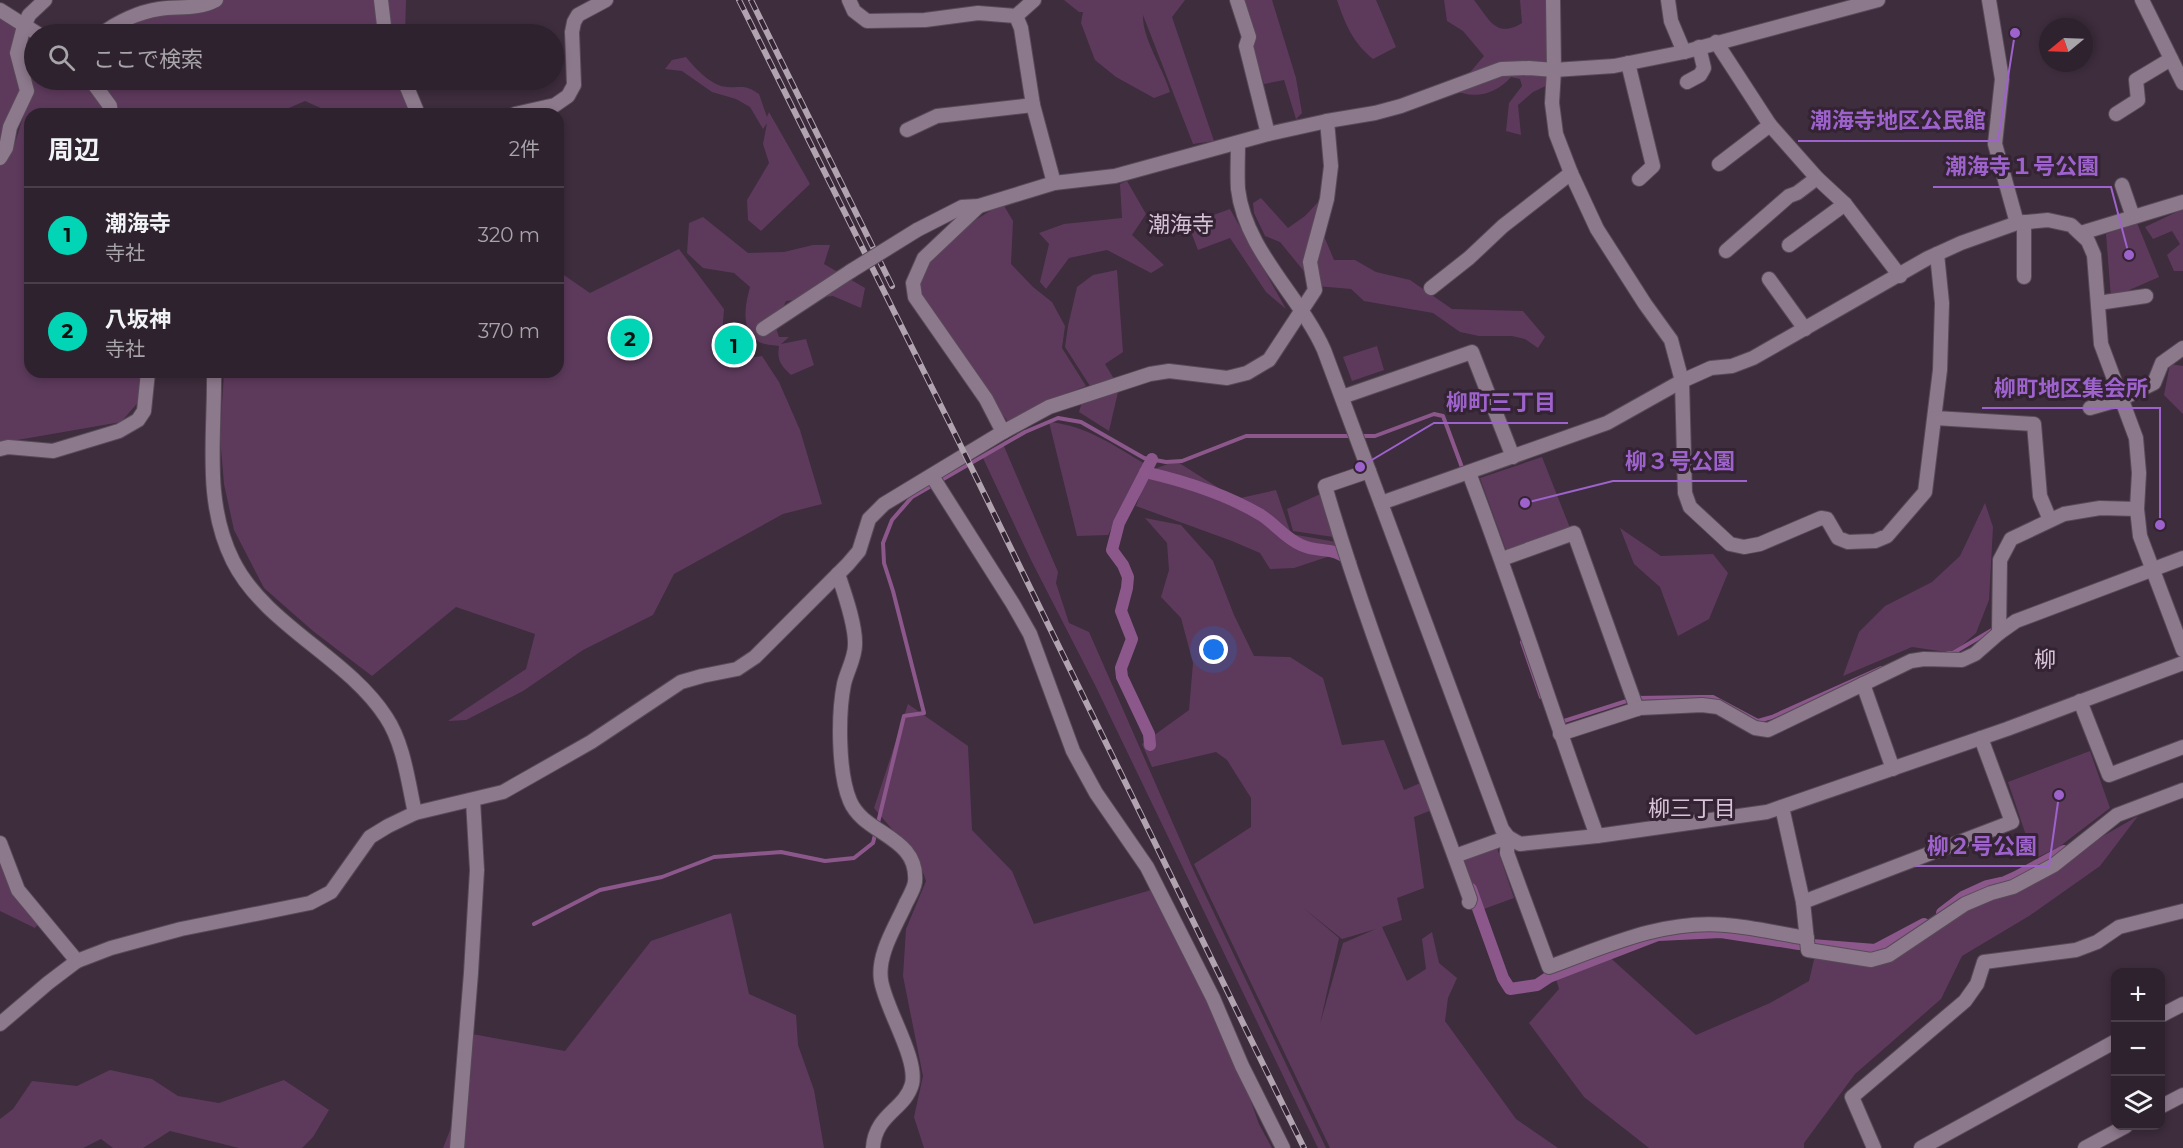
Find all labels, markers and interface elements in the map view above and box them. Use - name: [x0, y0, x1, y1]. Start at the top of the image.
- north arrow: [2039, 18, 2093, 72]
- search box: [24, 24, 564, 90]
- icon: search: [45, 41, 78, 74]
- text: ここで検索: [93, 46, 203, 73]
- callout: 潮海寺地区公民館: [1798, 101, 1998, 141]
- text: 潮海寺地区公民館: [1810, 107, 1986, 134]
- text: 周辺: [48, 134, 100, 166]
- text: 2件: [509, 137, 540, 161]
- callout: 潮海寺１号公園: [1933, 147, 2111, 187]
- text: 潮海寺１号公園: [1945, 153, 2099, 180]
- text: 潮海寺: [105, 210, 171, 237]
- district label: 潮海寺: [1148, 211, 1214, 238]
- text: 1: [64, 223, 71, 247]
- text: 320 m: [478, 223, 540, 247]
- text: 寺社: [105, 241, 145, 265]
- text: 八坂神: [105, 306, 171, 333]
- pin: 2: [610, 316, 650, 360]
- text: 2: [62, 319, 73, 343]
- text: 370 m: [478, 319, 540, 343]
- pin: 1: [714, 322, 754, 368]
- text: 寺社: [105, 337, 145, 361]
- callout: 柳町地区集会所: [1982, 368, 2160, 408]
- text: 柳町地区集会所: [1994, 375, 2148, 402]
- callout: 柳町三丁目: [1434, 383, 1568, 423]
- text: 柳町三丁目: [1446, 389, 1556, 416]
- callout: 柳３号公園: [1613, 441, 1747, 481]
- text: 柳３号公園: [1625, 448, 1735, 475]
- your location: [1199, 635, 1228, 664]
- district label: 柳: [2034, 646, 2056, 673]
- district label: 柳三丁目: [1648, 795, 1736, 822]
- callout: 柳２号公園: [1915, 826, 2049, 866]
- text: 柳２号公園: [1927, 833, 2037, 860]
- map controls: [2111, 968, 2165, 1130]
- button: +: [2111, 968, 2165, 1022]
- button: −: [2111, 1022, 2165, 1076]
- button: layers: [2111, 1076, 2165, 1130]

